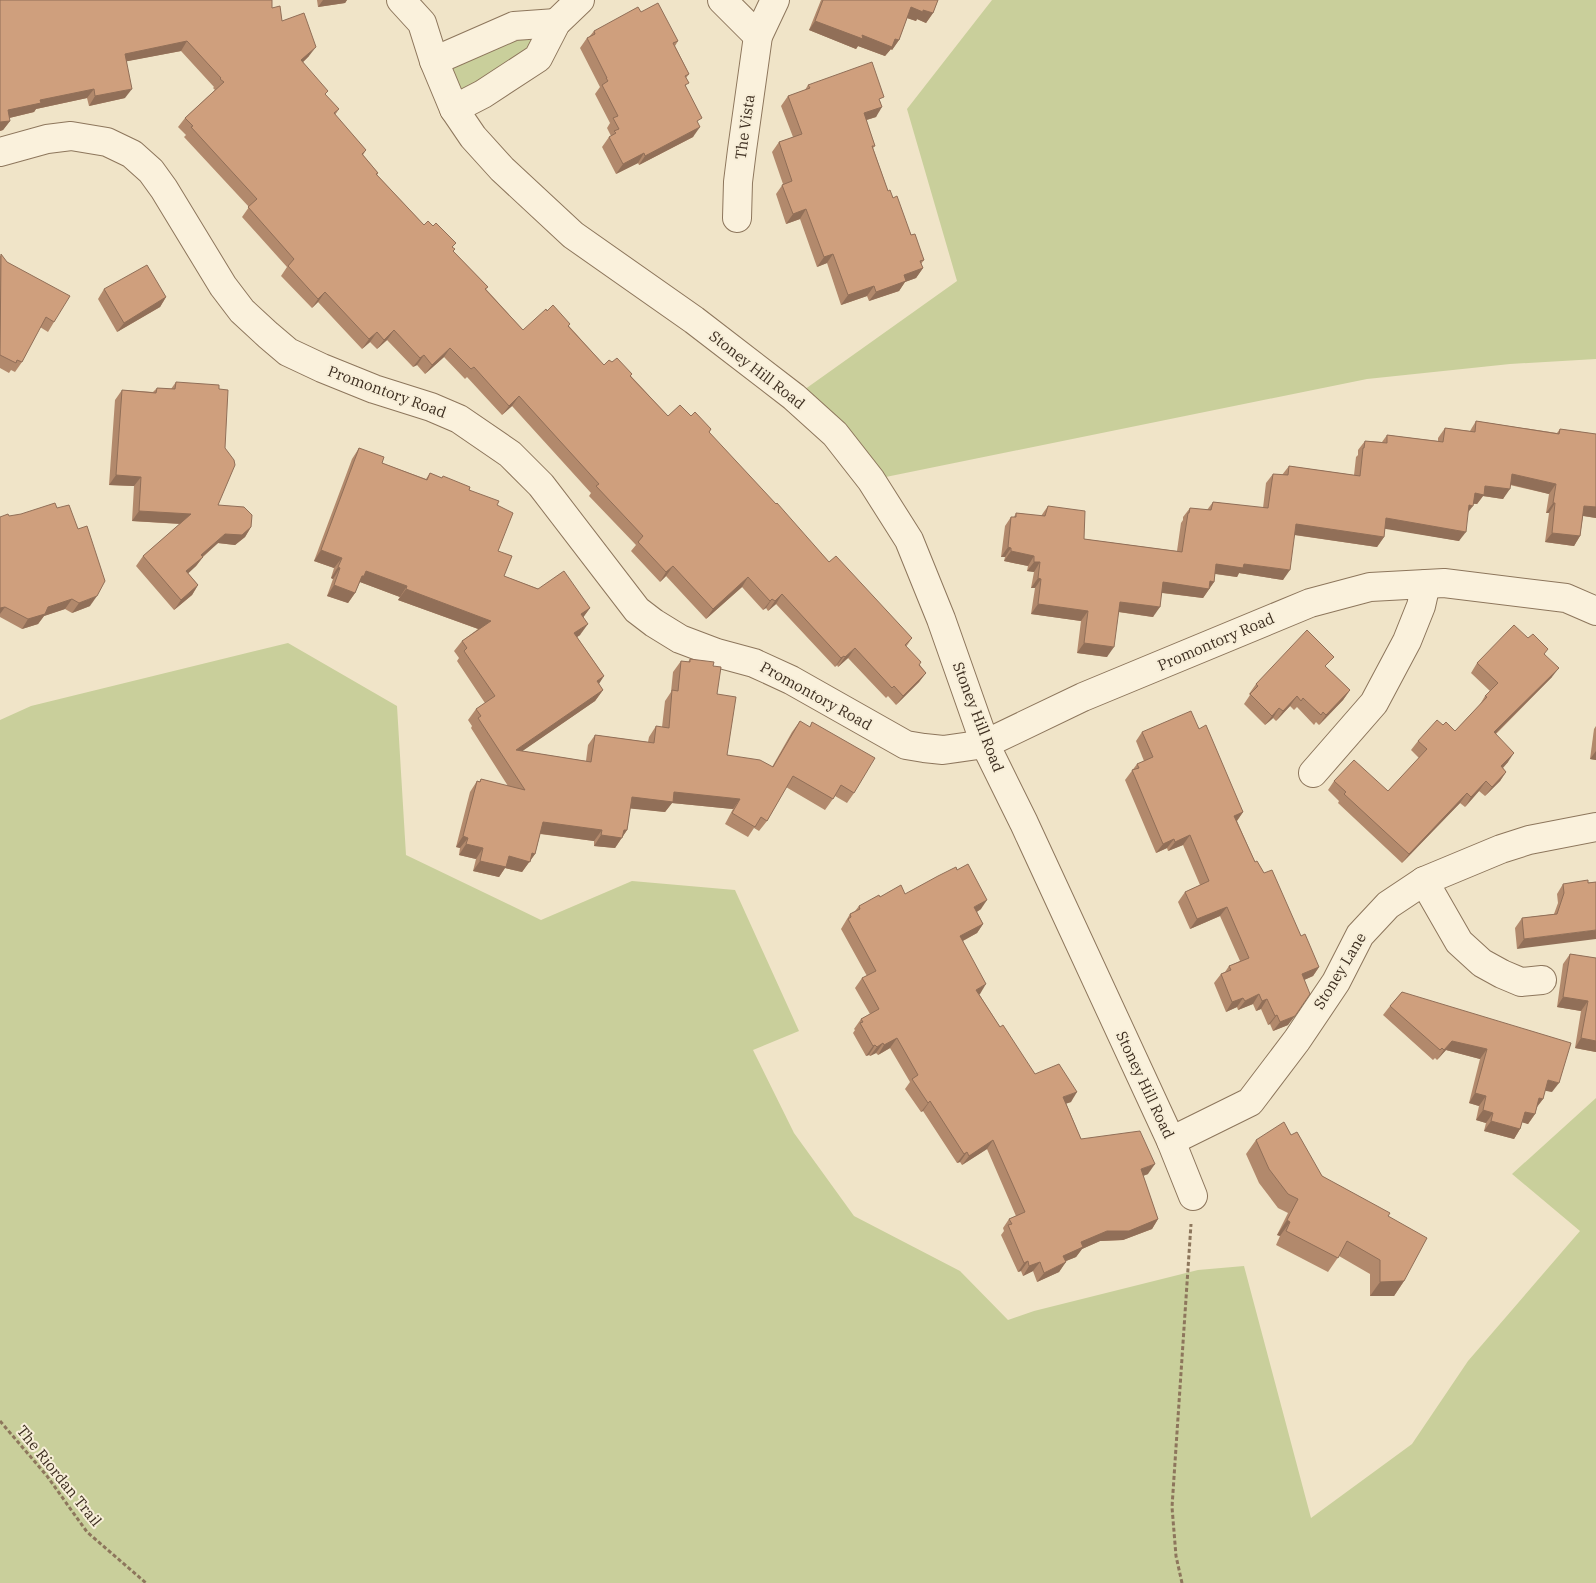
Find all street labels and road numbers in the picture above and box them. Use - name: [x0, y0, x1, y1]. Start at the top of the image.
- street label: The Vista: [731, 93, 758, 161]
- street label: Stoney Hill Road: [706, 326, 809, 413]
- street label: Promontory Road: [325, 361, 449, 422]
- street label: Promontory Road: [1155, 608, 1277, 675]
- street label: Promontory Road: [757, 657, 875, 734]
- street label: Stoney Hill Road: [949, 659, 1008, 775]
- street label: Stoney Lane: [1309, 929, 1370, 1013]
- street label: Stoney Hill Road: [1112, 1028, 1179, 1142]
- street label: The Riordan Trail: [13, 1421, 106, 1530]

